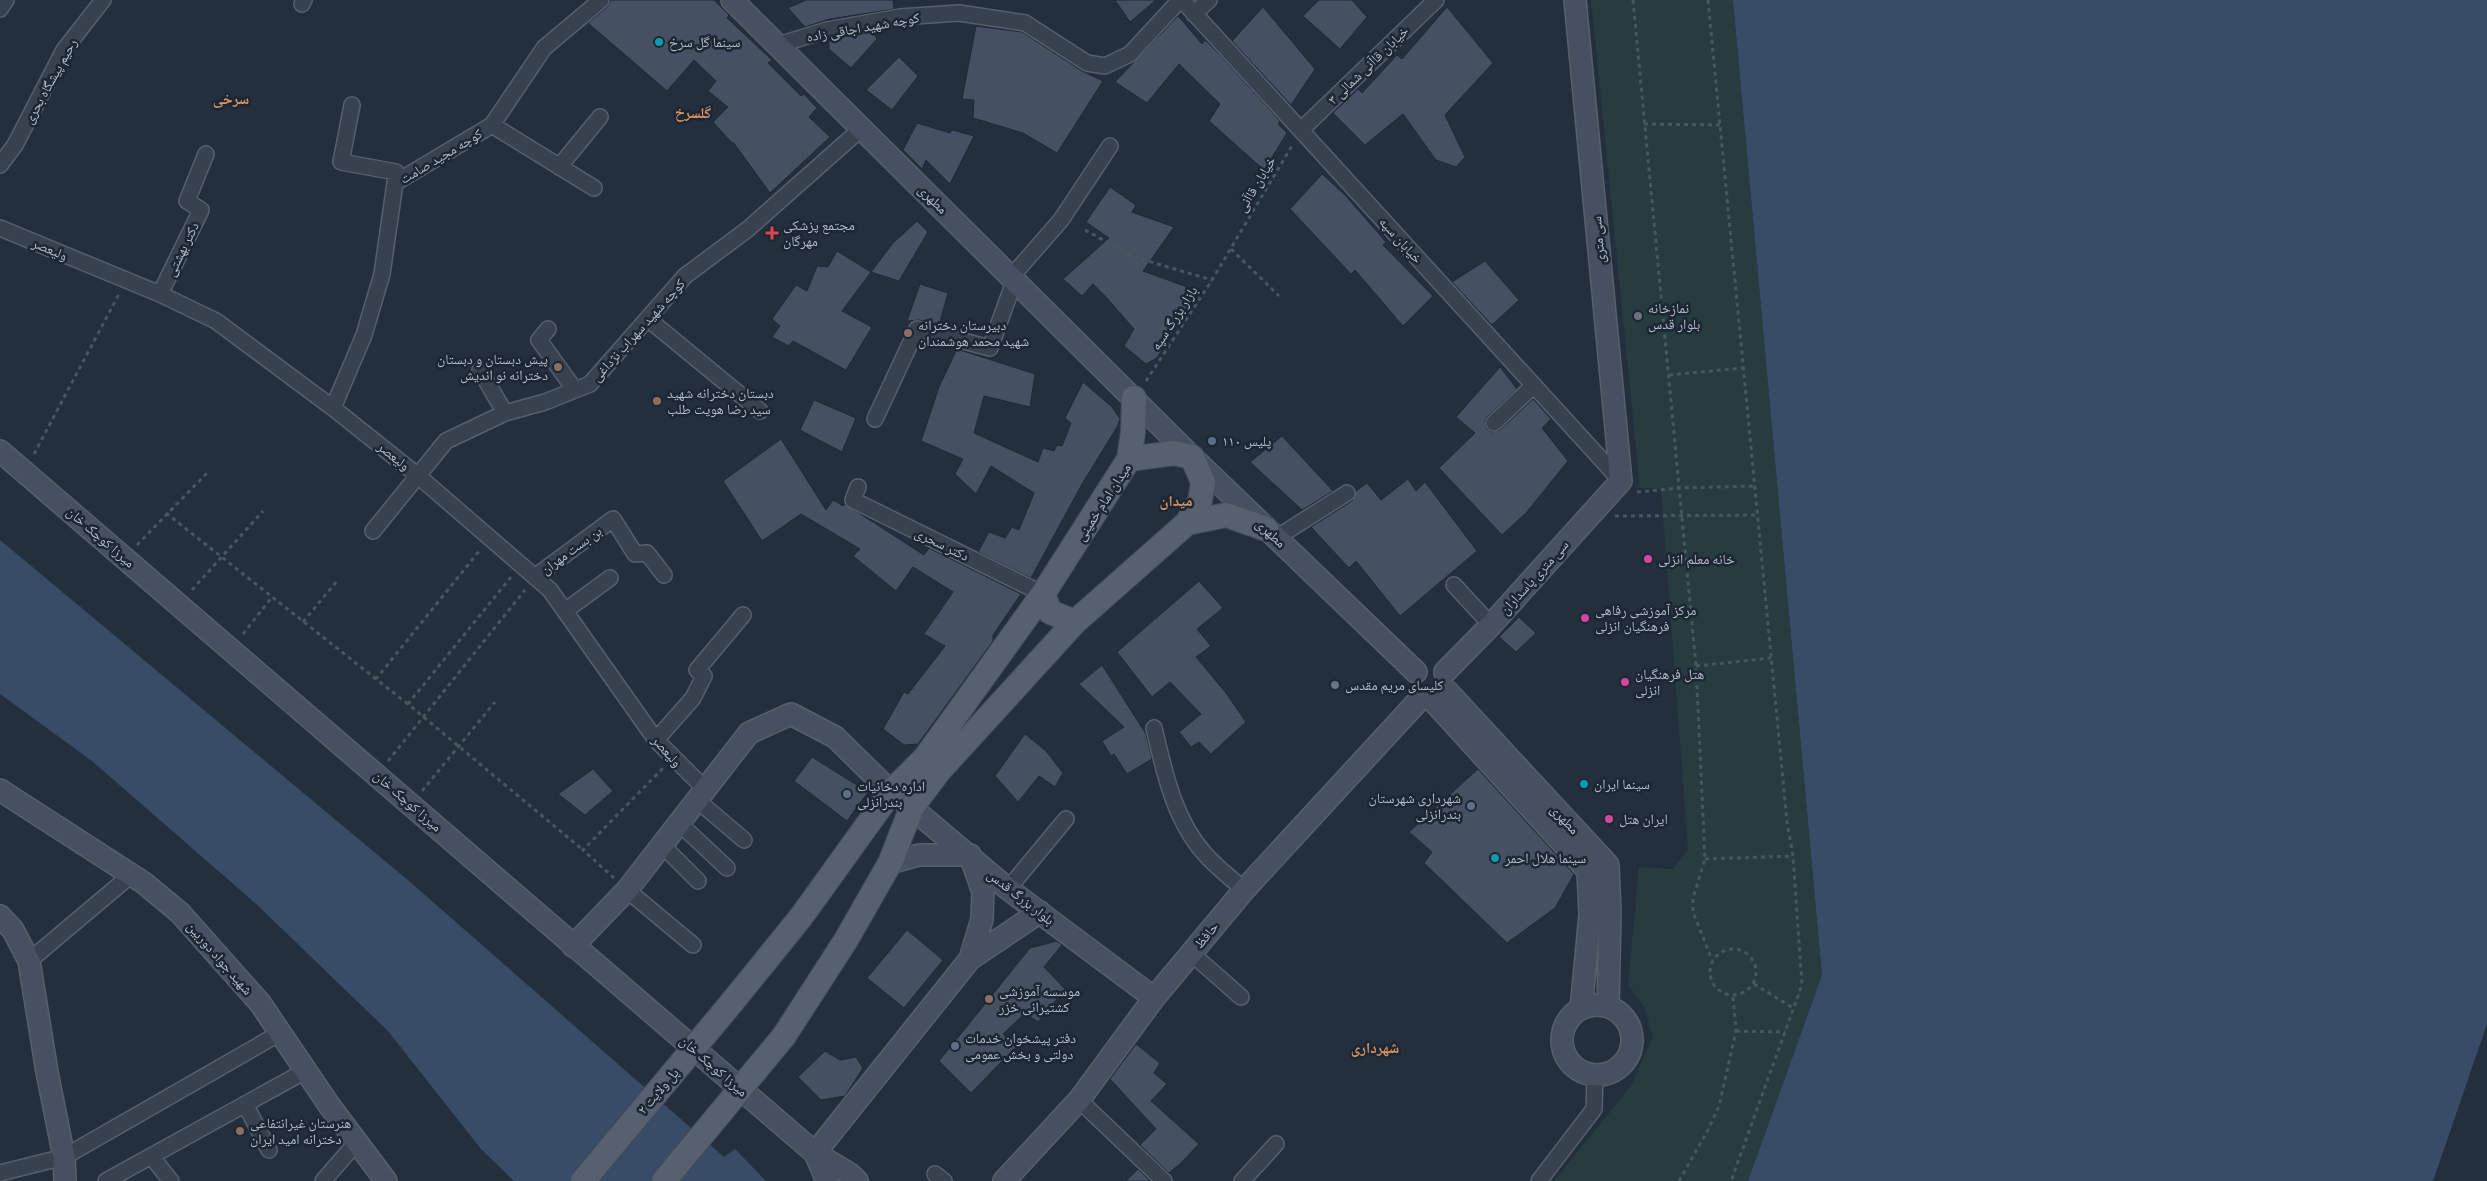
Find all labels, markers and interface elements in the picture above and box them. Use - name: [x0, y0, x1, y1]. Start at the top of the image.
- street label: کوچه شهید اجاقی زاده: [805, 8, 921, 46]
- street label: خیابان قاآنی شمالی ۳: [1324, 22, 1412, 108]
- place label: سینما گل سرخ: [669, 33, 740, 52]
- street label: رحیم پیشگاه بحری: [19, 35, 82, 127]
- marker: سینما گل سرخ: [653, 36, 665, 48]
- district label: سرخی: [213, 89, 249, 108]
- district label: گلسرخ: [675, 103, 712, 122]
- street label: کوچه مجید صامت: [396, 124, 486, 188]
- street label: خیابان قاآنی: [1232, 153, 1280, 215]
- street label: مطهری: [914, 180, 952, 218]
- street label: خیابان سپه: [1375, 213, 1427, 267]
- place label: مجتمع پزشکی مهرگان: [783, 216, 855, 250]
- street label: سی متری: [1587, 216, 1609, 264]
- street label: دکتر بهشتی: [161, 219, 203, 279]
- marker: مجتمع پزشکی مهرگان: [765, 226, 779, 240]
- street label: ولیعصر: [29, 233, 71, 264]
- street label: کوچه شهید سهراب نژداغی: [587, 275, 689, 385]
- street label: بازار بزرگ سپه: [1147, 282, 1202, 354]
- place label: نمازخانه بلوار قدس: [1648, 299, 1700, 333]
- marker: نمازخانه بلوار قدس: [1632, 310, 1644, 322]
- place label: دبیرستان دخترانه شهید محمد هوشمندان: [918, 316, 1029, 350]
- marker: دبیرستان دخترانه شهید محمد هوشمندان: [902, 327, 914, 339]
- place label: پیش دبستان و دبستان دخترانه نو اندیش: [437, 350, 548, 384]
- marker: پیش دبستان و دبستان دخترانه نو اندیش: [552, 361, 564, 373]
- place label: دبستان دخترانه شهید سید رضا هویت طلب: [667, 384, 774, 418]
- marker: دبستان دخترانه شهید سید رضا هویت طلب: [651, 395, 663, 407]
- place label: پلیس ۱۱۰: [1222, 432, 1272, 450]
- marker: پلیس ۱۱۰: [1206, 435, 1218, 447]
- street label: ولیعصر: [373, 437, 414, 475]
- street label: میدان امام خمینی: [1071, 460, 1136, 545]
- district label: میدان: [1159, 491, 1193, 510]
- street label: میرزا کوچک خان: [63, 502, 139, 572]
- street label: مطهری: [1252, 515, 1290, 551]
- street label: بن بست مهران: [537, 522, 605, 578]
- street label: دکتر سحری: [912, 523, 972, 565]
- street label: سی متری پاسداران: [1496, 536, 1573, 618]
- place label: خانه معلم انزلی: [1658, 550, 1735, 569]
- marker: خانه معلم انزلی: [1642, 553, 1654, 565]
- place label: مرکز آموزشی رفاهی فرهنگیان انزلی: [1595, 601, 1697, 635]
- marker: مرکز آموزشی رفاهی فرهنگیان انزلی: [1579, 612, 1591, 624]
- place label: هتل فرهنگیان انزلی: [1635, 665, 1704, 699]
- place label: کلیسای مریم مقدس: [1345, 676, 1444, 695]
- marker: هتل فرهنگیان انزلی: [1619, 676, 1631, 688]
- marker: کلیسای مریم مقدس: [1329, 679, 1341, 691]
- street label: ولیعصر: [647, 731, 686, 771]
- street label: میرزا کوچک خان: [370, 766, 446, 836]
- place label: سینما ایران: [1594, 775, 1650, 793]
- place label: اداره دخانیات بندرانزلی: [857, 777, 925, 811]
- marker: سینما ایران: [1578, 778, 1590, 790]
- marker: اداره دخانیات بندرانزلی: [841, 788, 853, 800]
- place label: شهرداری شهرستان بندرانزلی: [1368, 789, 1461, 823]
- marker: شهرداری شهرستان بندرانزلی: [1465, 800, 1477, 812]
- street label: مطهری: [1547, 800, 1583, 838]
- place label: ایران هتل: [1619, 810, 1668, 828]
- marker: ایران هتل: [1603, 813, 1615, 825]
- place label: سینما هلال احمر: [1504, 849, 1586, 867]
- marker: سینما هلال احمر: [1489, 852, 1501, 864]
- street label: بلوار بزرگ قدس: [984, 865, 1058, 929]
- street label: شهید جواد دوربین: [183, 918, 257, 998]
- street label: حافظ: [1190, 918, 1222, 952]
- place label: موسسه آموزشی کشتیرانی خزر: [998, 982, 1080, 1016]
- marker: موسسه آموزشی کشتیرانی خزر: [983, 993, 995, 1005]
- place label: دفتر پیشخوان خدمات دولتی و بخش عمومی: [965, 1029, 1076, 1063]
- street label: میرزا کوچک خان: [676, 1031, 752, 1101]
- district label: شهرداری: [1351, 1038, 1399, 1057]
- marker: دفتر پیشخوان خدمات دولتی و بخش عمومی: [949, 1040, 961, 1052]
- street label: پل ولایت ۲: [633, 1064, 683, 1118]
- place label: هنرستان غیرانتفاعی دخترانه امید ایران: [250, 1114, 351, 1148]
- marker: هنرستان غیرانتفاعی دخترانه امید ایران: [234, 1125, 246, 1137]

